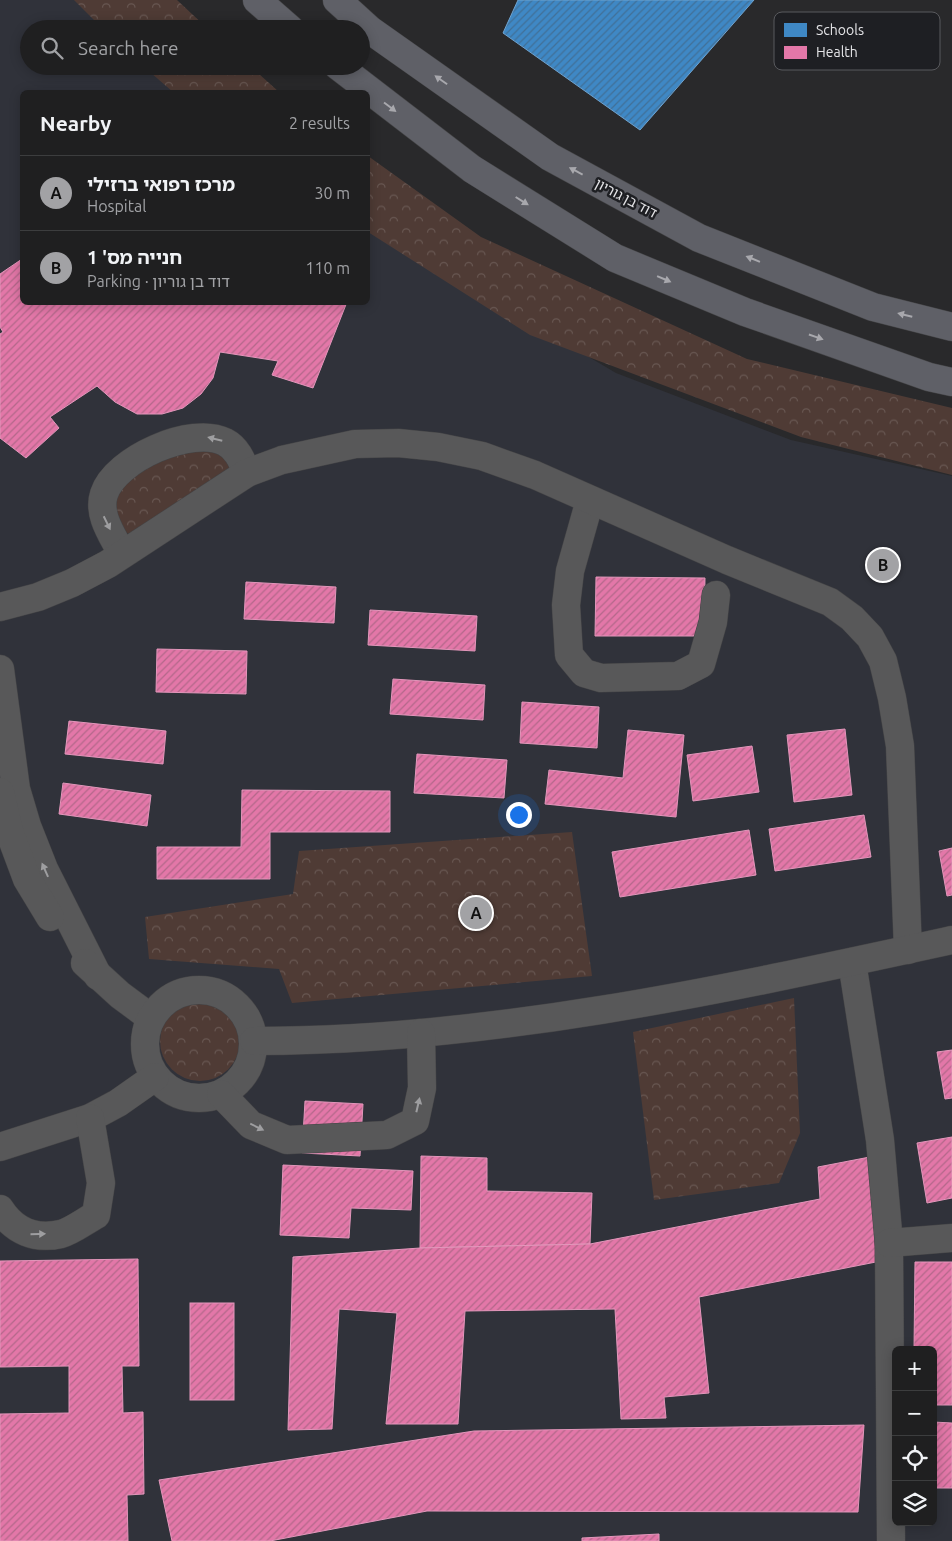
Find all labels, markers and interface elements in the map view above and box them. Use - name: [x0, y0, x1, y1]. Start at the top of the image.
- legend: [774, 12, 940, 70]
- search box: [20, 20, 370, 75]
- text: Schools: [816, 22, 864, 38]
- icon: search: [38, 34, 66, 62]
- text: Search here: [78, 37, 178, 59]
- text: Health: [816, 44, 858, 60]
- one-way arrow: [435, 75, 448, 85]
- one-way arrow: [383, 101, 396, 112]
- text: Nearby: [40, 111, 111, 135]
- text: 2 results: [289, 114, 350, 132]
- one-way arrow: [569, 167, 583, 175]
- text: מרכז רפואי ברזילי: [87, 173, 235, 195]
- street label: דוד בן גוריון: [592, 175, 660, 221]
- text: A: [50, 184, 62, 202]
- text: 30 m: [314, 184, 350, 202]
- one-way arrow: [516, 196, 529, 205]
- text: Hospital: [87, 197, 146, 215]
- text: חנייה מס' 1: [87, 246, 182, 268]
- one-way arrow: [745, 255, 760, 262]
- text: B: [51, 259, 61, 277]
- text: 110 m: [305, 259, 350, 277]
- text: Parking · דוד בן גוריון: [87, 272, 230, 290]
- one-way arrow: [657, 275, 671, 283]
- one-way arrow: [897, 311, 912, 319]
- one-way arrow: [809, 333, 824, 341]
- one-way arrow: [208, 435, 223, 443]
- one-way arrow: [103, 516, 111, 530]
- pin: B: [867, 546, 899, 584]
- your location: [506, 802, 532, 828]
- one-way arrow: [40, 863, 48, 877]
- pin: A: [460, 894, 492, 932]
- one-way arrow: [414, 1098, 422, 1113]
- one-way arrow: [250, 1123, 264, 1131]
- one-way arrow: [31, 1230, 47, 1238]
- map controls: [892, 1346, 937, 1526]
- button: +: [892, 1346, 937, 1391]
- button: −: [892, 1391, 937, 1436]
- button: locate: [892, 1436, 937, 1481]
- button: layers: [892, 1481, 937, 1526]

